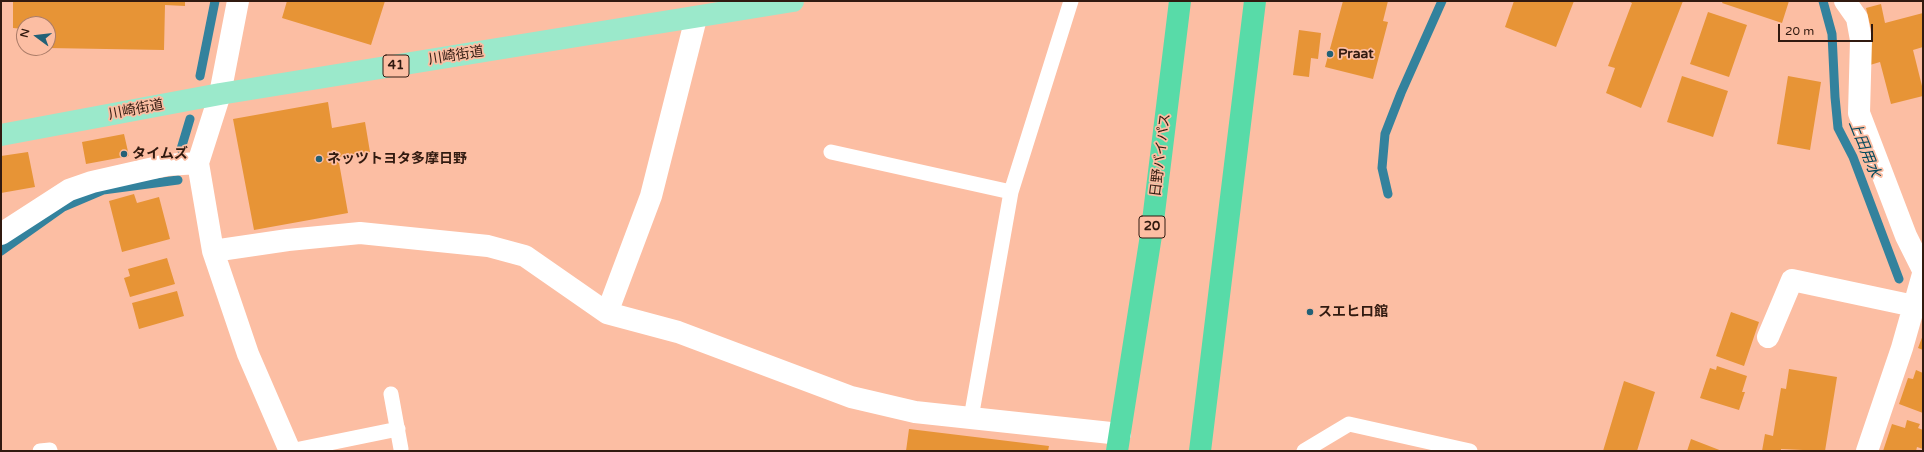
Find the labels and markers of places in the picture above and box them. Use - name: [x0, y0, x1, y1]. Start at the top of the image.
- place label: Praat: [1338, 46, 1374, 62]
- marker: Praat: [1325, 49, 1335, 59]
- place label: タイムズ: [132, 146, 188, 162]
- marker: タイムズ: [119, 149, 129, 159]
- place label: ネッツトヨタ多摩日野: [327, 151, 467, 167]
- marker: ネッツトヨタ多摩日野: [314, 154, 324, 164]
- place label: スエヒロ館: [1318, 304, 1388, 320]
- marker: スエヒロ館: [1305, 307, 1315, 317]

